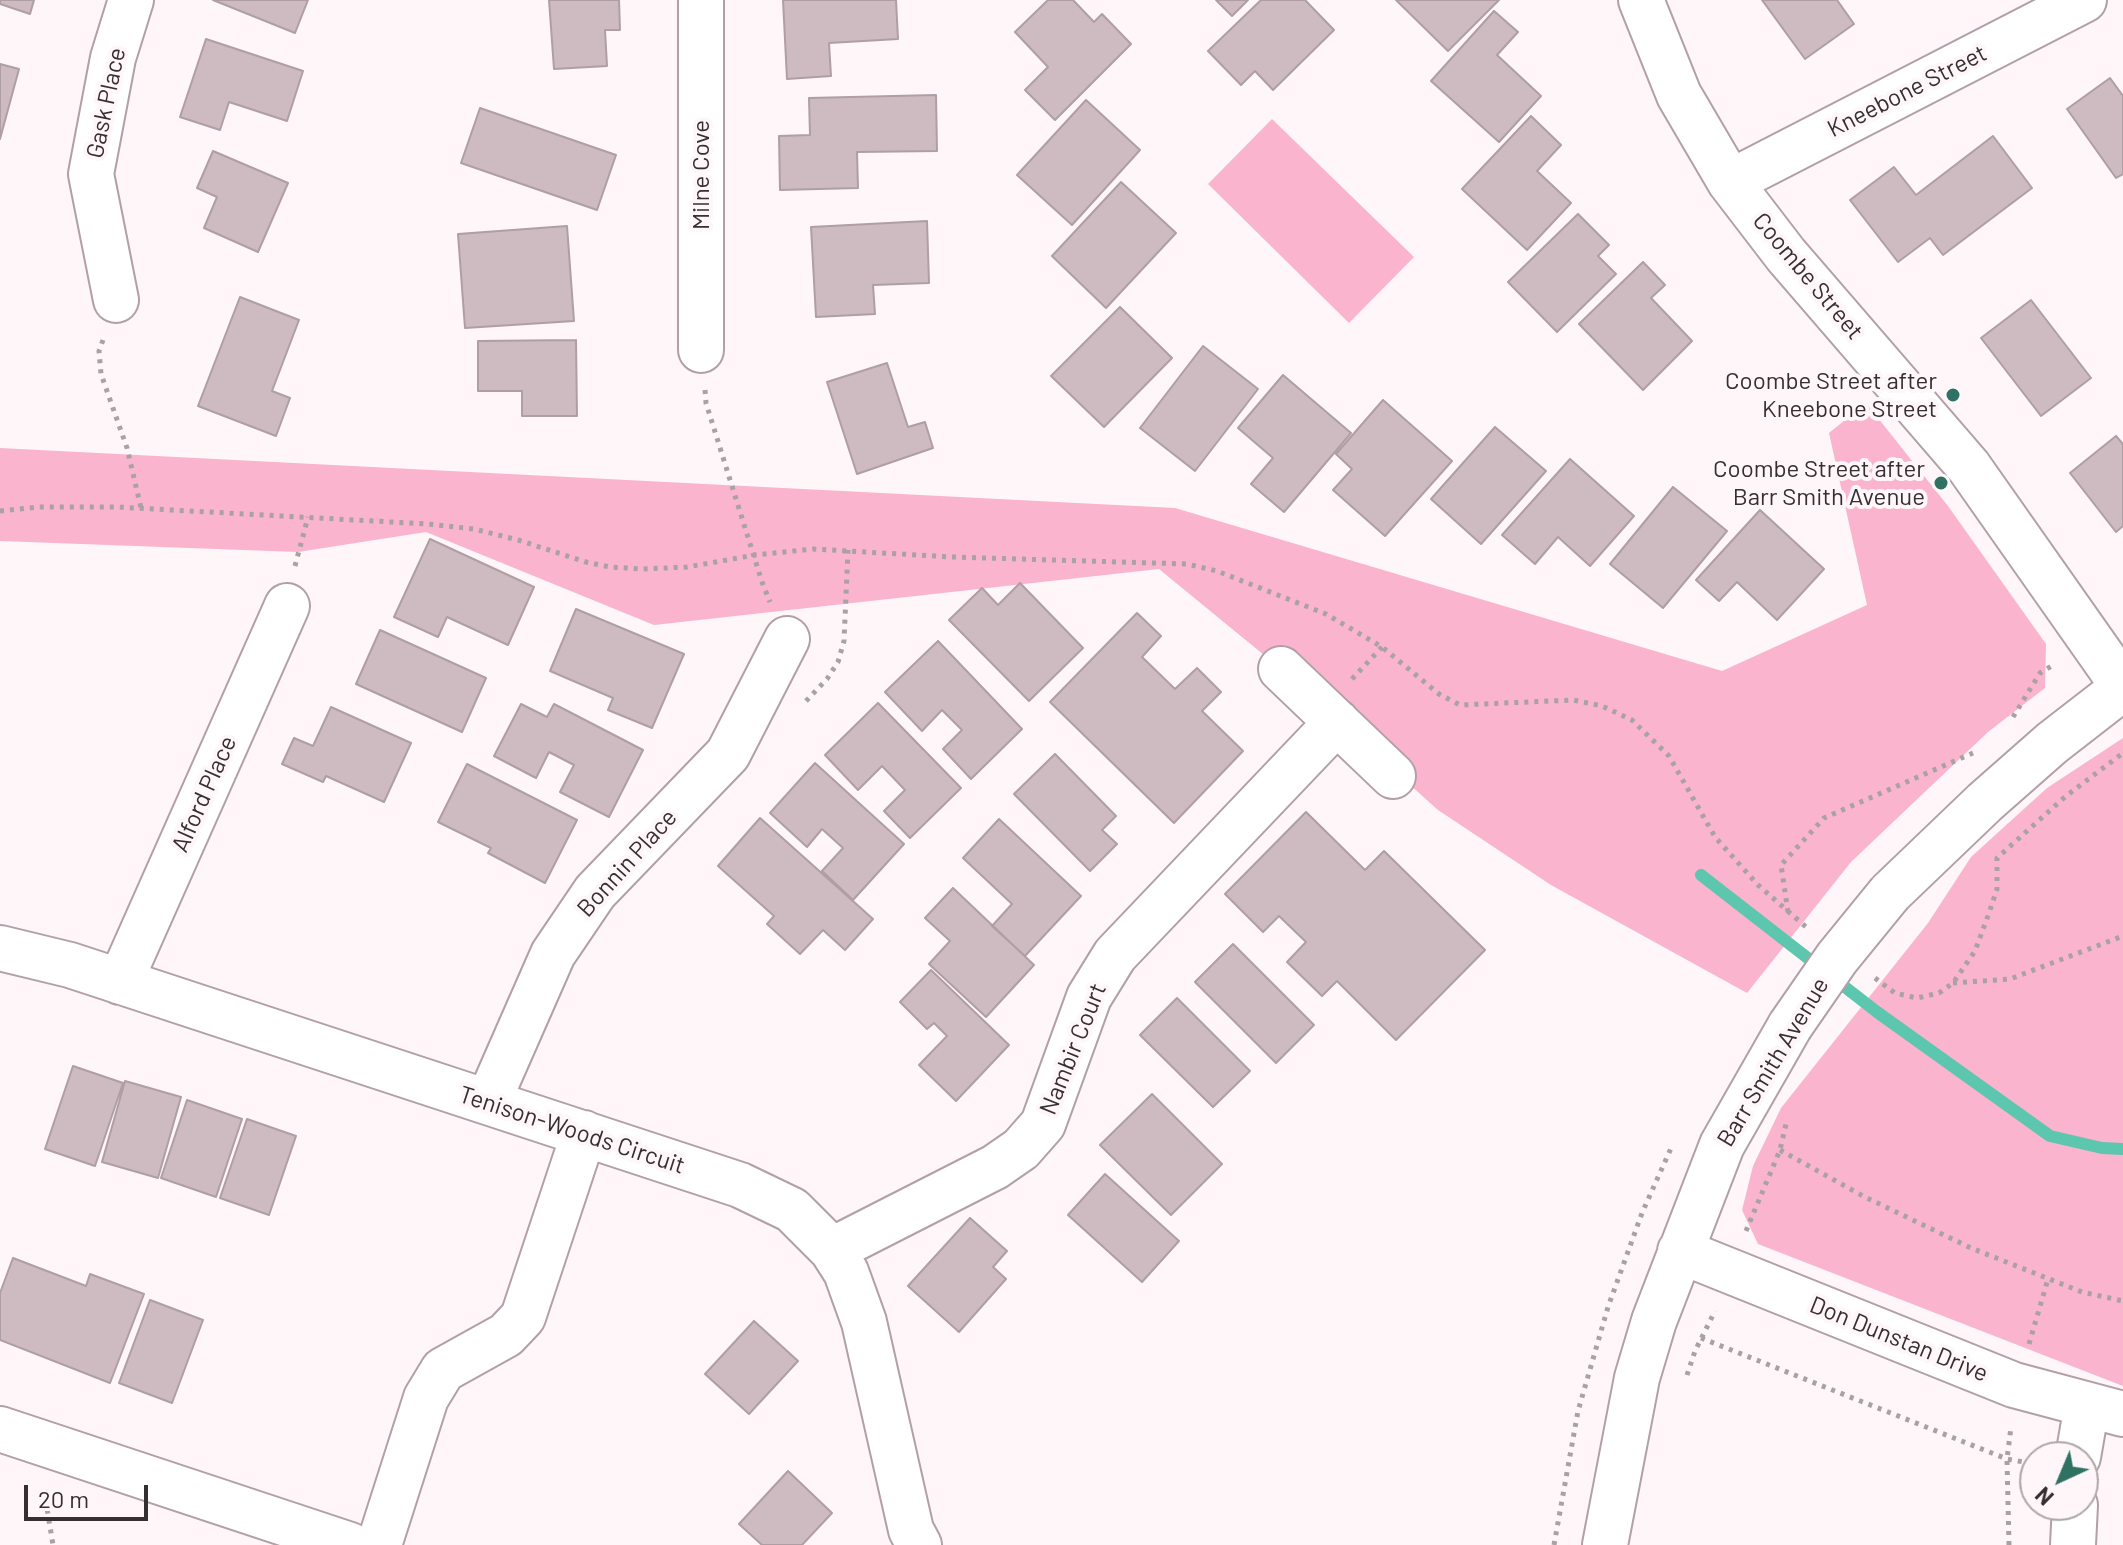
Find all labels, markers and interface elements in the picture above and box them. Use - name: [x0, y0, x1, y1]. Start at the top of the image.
- street label: Kneebone Street: [1823, 38, 1991, 144]
- street label: Gask Place: [80, 45, 132, 161]
- street label: Milne Cove: [687, 120, 715, 230]
- street label: Coombe Street: [1747, 207, 1869, 345]
- place label: Coombe Street after Kneebone Street: [1725, 367, 1937, 423]
- marker: Coombe Street after Kneebone Street: [1944, 386, 1962, 404]
- place label: Coombe Street after Barr Smith Avenue: [1713, 455, 1925, 511]
- marker: Coombe Street after Barr Smith Avenue: [1932, 474, 1950, 492]
- street label: Alford Place: [166, 731, 242, 857]
- street label: Bonnin Place: [571, 803, 683, 923]
- street label: Barr Smith Avenue: [1711, 972, 1835, 1152]
- street label: Nambir Court: [1034, 979, 1112, 1119]
- street label: Tenison-Woods Circuit: [455, 1080, 689, 1180]
- street label: Don Dunstan Drive: [1806, 1290, 1992, 1388]
- north arrow: [2019, 1441, 2099, 1521]
- scale bar: [28, 1469, 152, 1519]
- text: N: [2029, 1482, 2058, 1511]
- text: 20 m: [38, 1484, 89, 1513]

